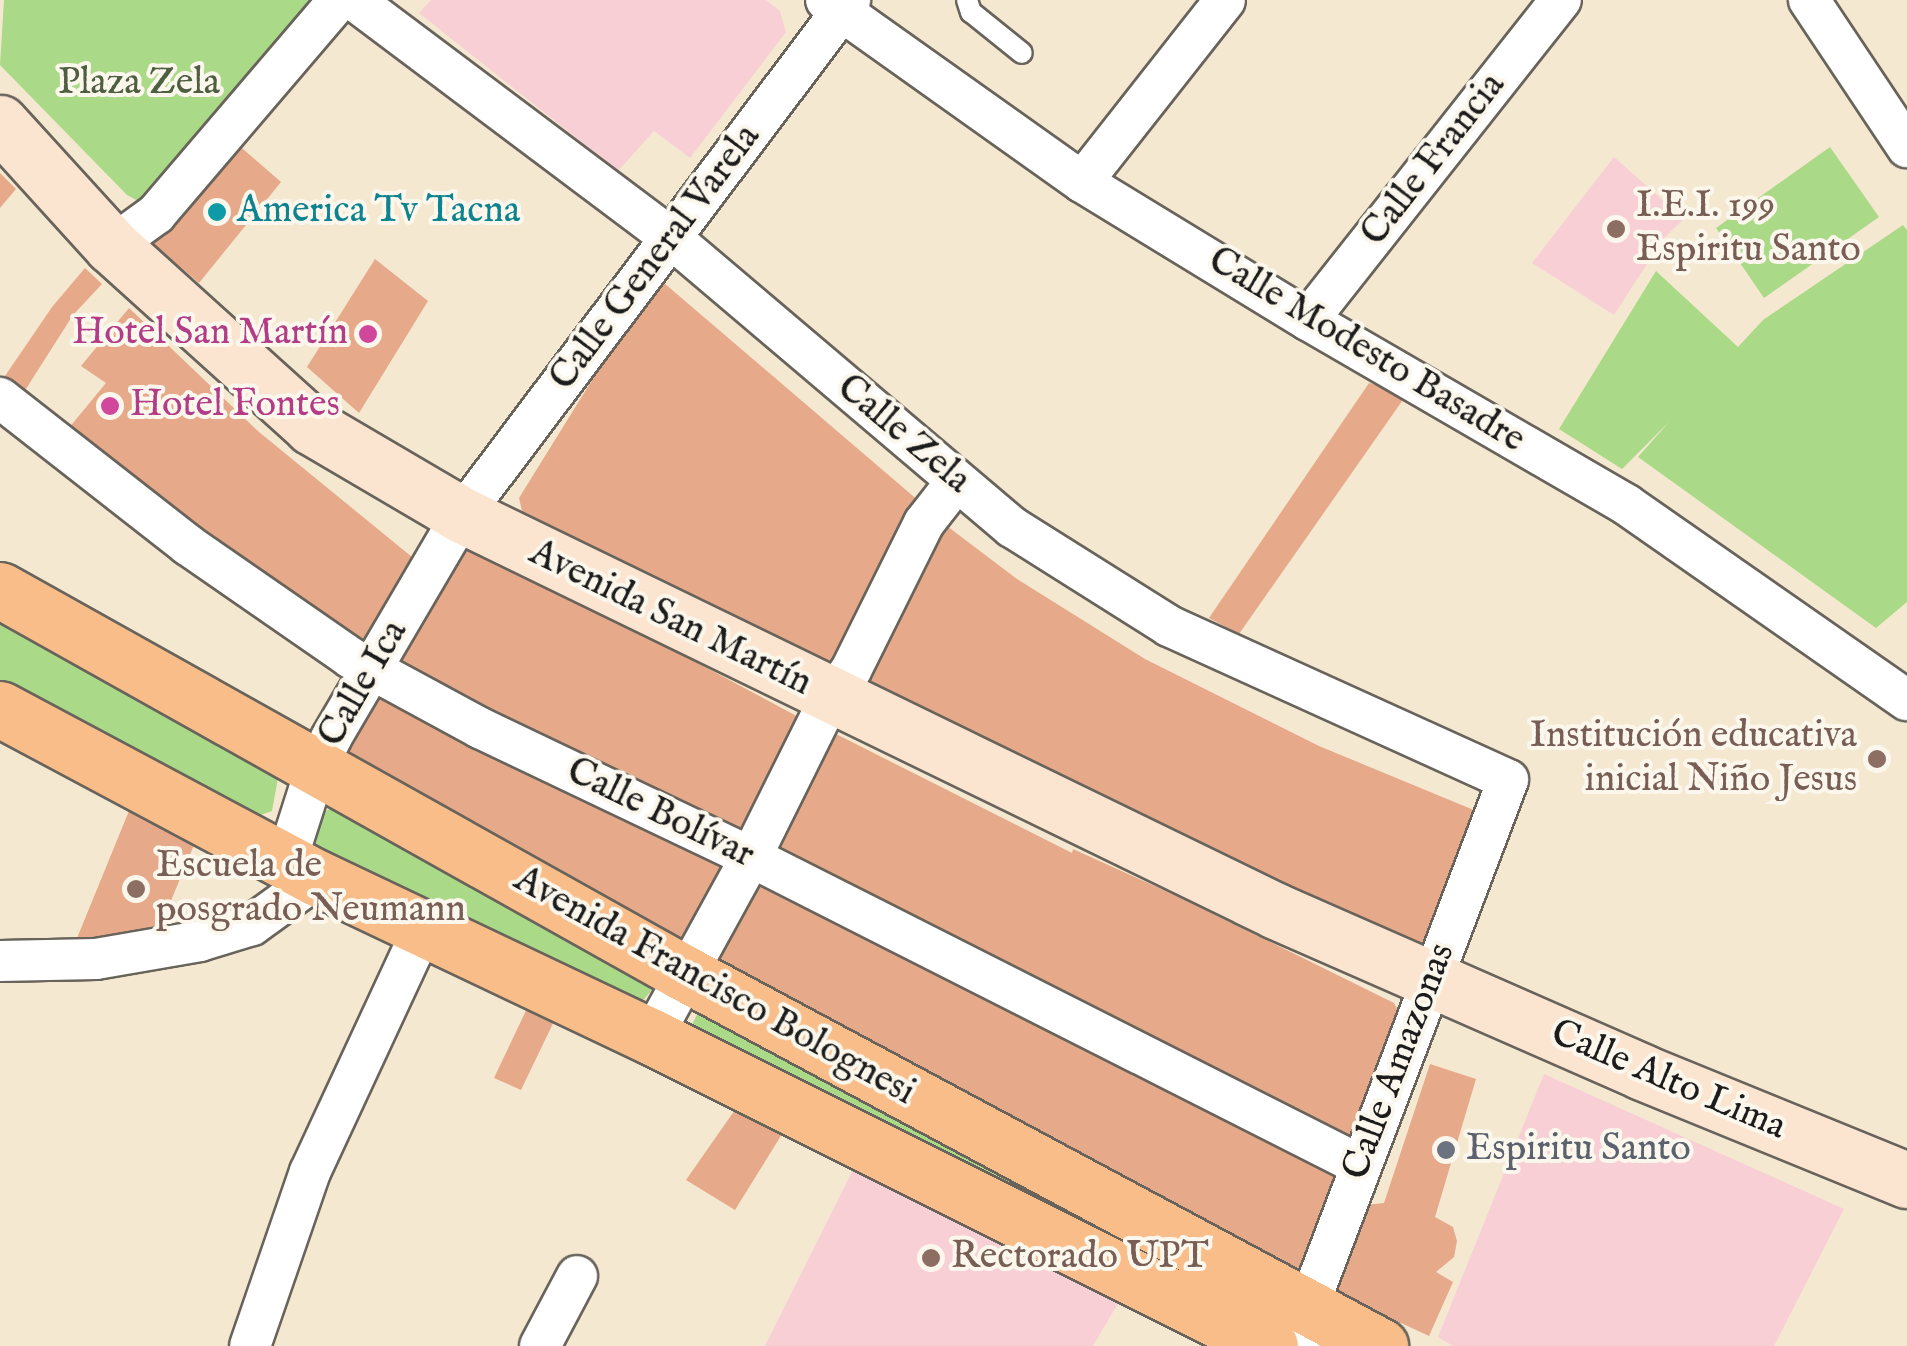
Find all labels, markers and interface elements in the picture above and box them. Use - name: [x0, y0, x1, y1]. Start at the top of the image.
- park label: Plaza Zela: [58, 61, 220, 107]
- street label: Calle Francia: [1352, 64, 1516, 256]
- street label: Calle General Varela: [541, 116, 771, 400]
- place label: I.E.I. 199 Espiritu Santo: [1636, 184, 1861, 274]
- place label: America Tv Tacna: [237, 189, 520, 235]
- marker: America Tv Tacna: [206, 201, 228, 223]
- marker: I.E.I. 199 Espiritu Santo: [1605, 218, 1627, 240]
- street label: Calle Modesto Basadre: [1199, 238, 1533, 464]
- place label: Hotel San Martín: [72, 311, 348, 357]
- marker: Hotel San Martín: [357, 323, 379, 345]
- street label: Calle Zela: [827, 366, 979, 504]
- place label: Hotel Fontes: [130, 383, 340, 429]
- marker: Hotel Fontes: [99, 395, 121, 417]
- street label: Avenida San Martín: [521, 531, 819, 707]
- street label: Calle Ica: [310, 613, 418, 755]
- place label: Institución educativa inicial Niño Jesus: [1530, 714, 1857, 804]
- marker: Institución educativa inicial Niño Jesus: [1866, 748, 1888, 770]
- street label: Calle Bolívar: [559, 749, 761, 879]
- place label: Escuela de posgrado Neumann: [156, 844, 466, 934]
- street label: Avenida Francisco Bolognesi: [506, 858, 922, 1116]
- marker: Escuela de posgrado Neumann: [125, 878, 147, 900]
- street label: Calle Amazonas: [1334, 937, 1466, 1187]
- street label: Calle Alto Lima: [1544, 1011, 1792, 1151]
- place label: Espiritu Santo: [1466, 1127, 1691, 1173]
- marker: Espiritu Santo: [1435, 1139, 1457, 1161]
- place label: Rectorado UPT: [951, 1235, 1209, 1281]
- marker: Rectorado UPT: [920, 1247, 942, 1269]

